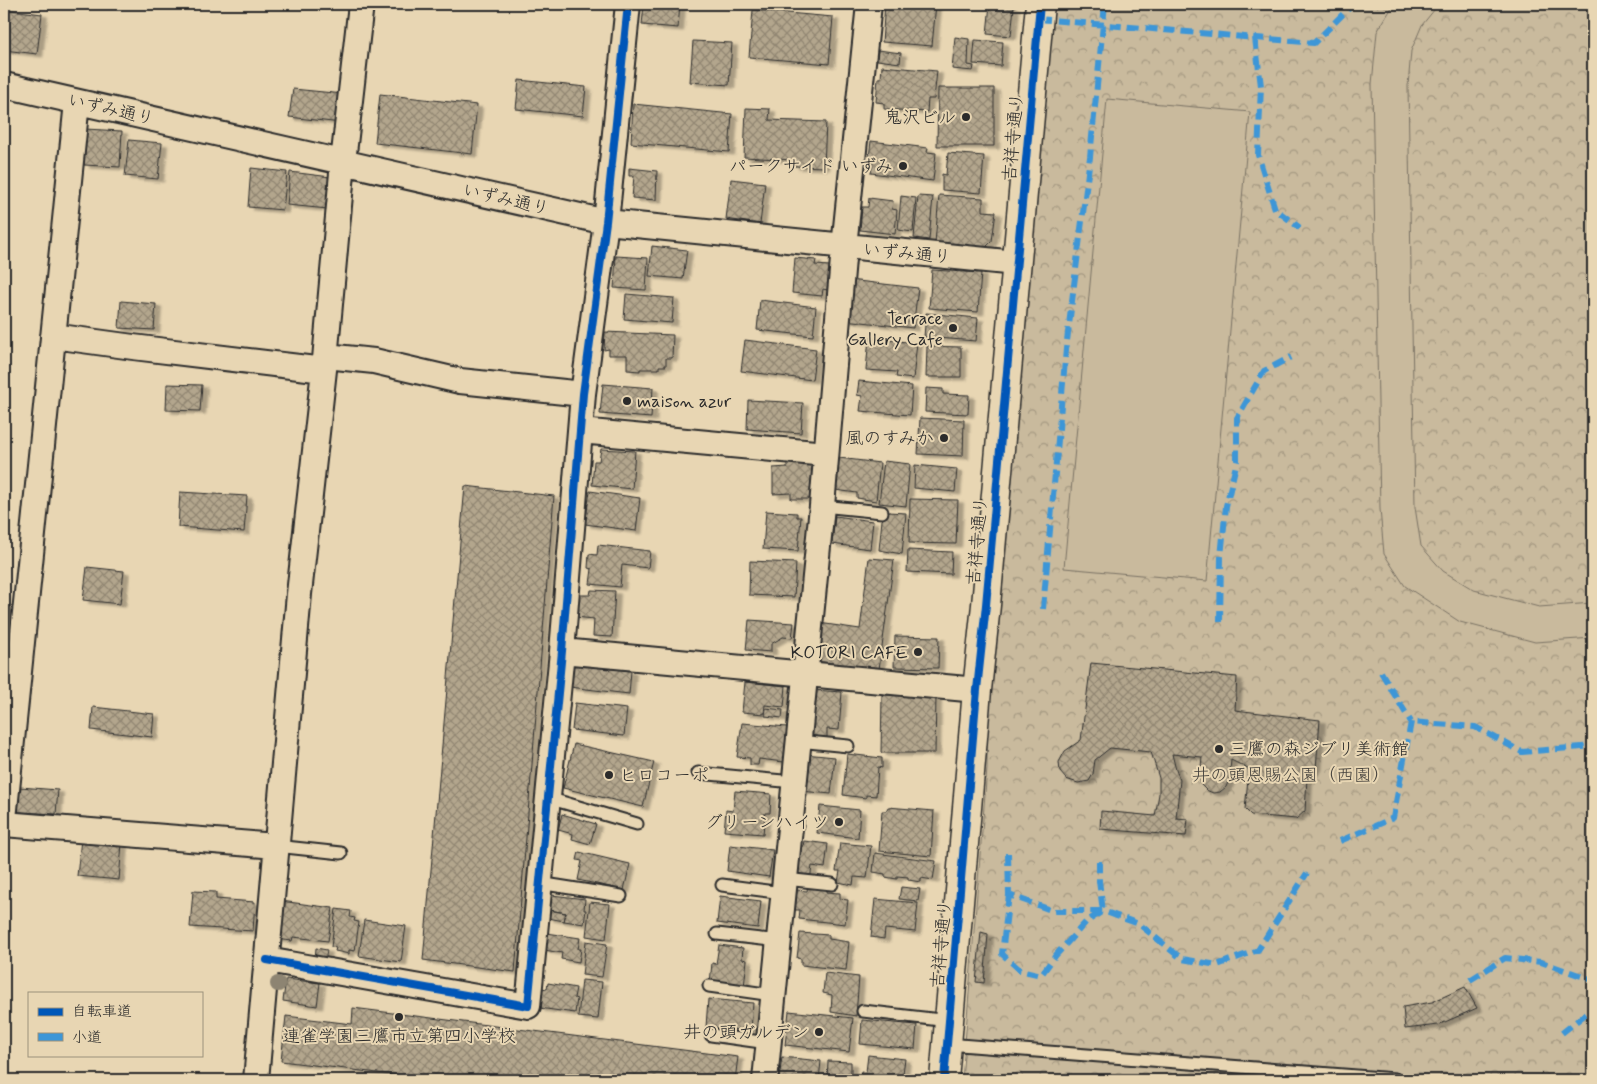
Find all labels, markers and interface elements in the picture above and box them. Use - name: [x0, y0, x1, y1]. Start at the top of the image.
- street label: いずみ通り: [65, 88, 157, 132]
- street label: 吉祥寺通り: [998, 91, 1030, 183]
- place label: 鬼沢ビル: [884, 106, 956, 130]
- marker: 鬼沢ビル: [960, 111, 972, 123]
- place label: パークサイド いずみ: [729, 155, 893, 179]
- marker: パークサイド いずみ: [897, 160, 909, 172]
- street label: いずみ通り: [460, 178, 552, 222]
- street label: いずみ通り: [862, 238, 952, 270]
- place label: Terrace Gallery Cafe: [848, 307, 943, 352]
- marker: Terrace Gallery Cafe: [947, 322, 959, 334]
- place label: maison azur: [637, 390, 732, 414]
- marker: maison azur: [621, 395, 633, 407]
- place label: 風のすみか: [845, 427, 934, 451]
- marker: 風のすみか: [938, 432, 950, 444]
- street label: 吉祥寺通り: [962, 495, 994, 587]
- place label: KOTORI CAFE: [791, 641, 908, 665]
- marker: KOTORI CAFE: [912, 646, 924, 658]
- place label: 三鷹の森ジブリ美術館: [1229, 738, 1409, 762]
- marker: 三鷹の森ジブリ美術館: [1213, 743, 1225, 755]
- place label: ヒロコーポ: [619, 764, 709, 788]
- park label: 井の頭恩賜公園（西園）: [1192, 764, 1390, 788]
- marker: ヒロコーポ: [603, 769, 615, 781]
- place label: グリーンハイツ: [705, 811, 829, 835]
- marker: グリーンハイツ: [833, 816, 845, 828]
- street label: 吉祥寺通り: [926, 898, 958, 990]
- legend: [28, 992, 202, 1056]
- text: 自転車道: [72, 1002, 132, 1022]
- marker: 連雀学園三鷹市立第四小学校: [393, 1011, 405, 1023]
- place label: 井の頭ガルデン: [683, 1021, 809, 1045]
- place label: 連雀学園三鷹市立第四小学校: [282, 1025, 516, 1049]
- marker: 井の頭ガルデン: [813, 1026, 825, 1038]
- text: 小道: [72, 1028, 102, 1048]

